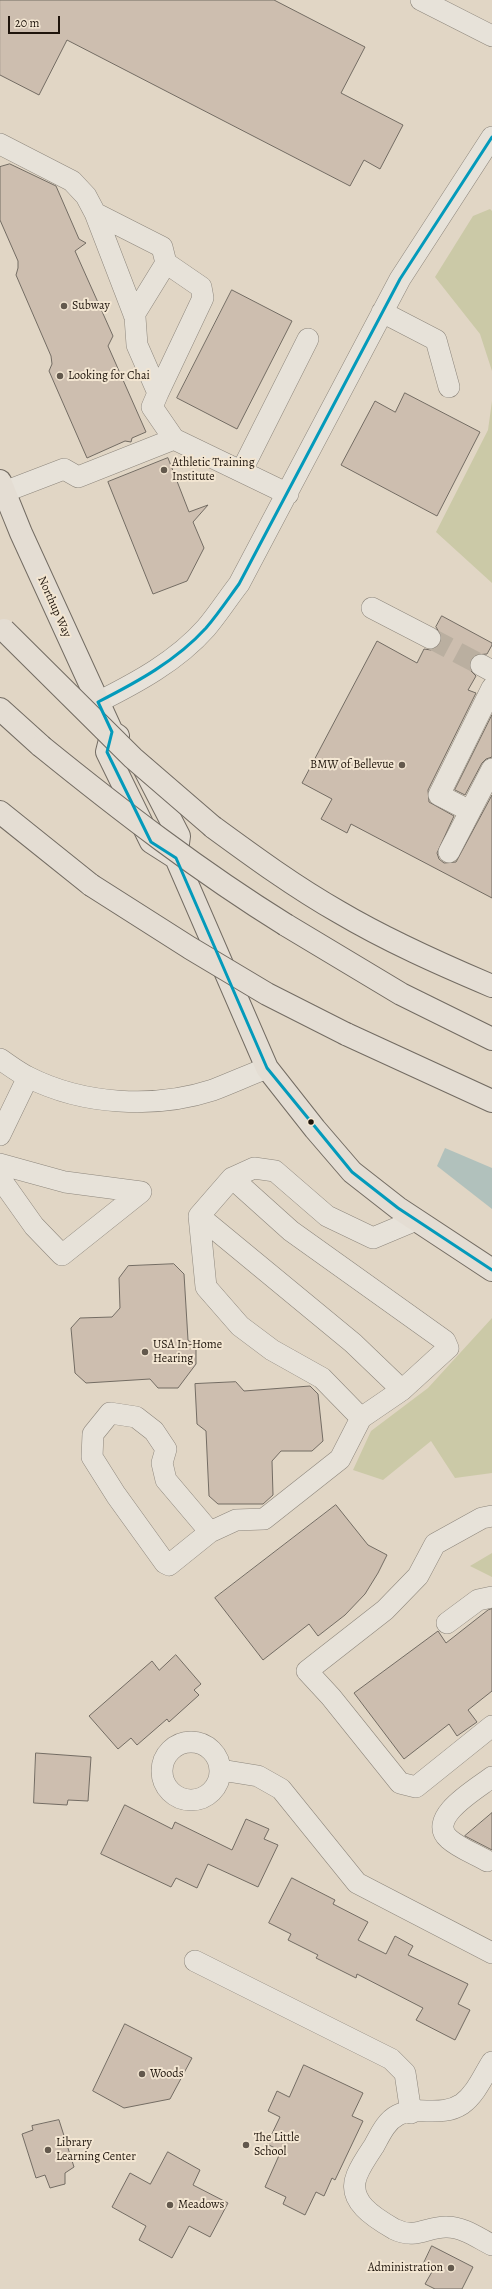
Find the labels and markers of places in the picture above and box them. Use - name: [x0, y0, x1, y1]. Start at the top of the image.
- place label: Subway: [72, 299, 110, 313]
- marker: Subway: [59, 301, 69, 311]
- place label: Looking for Chai: [68, 369, 150, 383]
- marker: Looking for Chai: [55, 371, 65, 381]
- place label: Athletic Training Institute: [172, 456, 255, 484]
- marker: Athletic Training Institute: [159, 465, 169, 475]
- place label: BMW of Bellevue: [310, 758, 394, 772]
- marker: BMW of Bellevue: [397, 760, 407, 770]
- unlabelled marker: [306, 1117, 316, 1127]
- place label: USA In-Home Hearing: [153, 1338, 222, 1366]
- marker: USA In-Home Hearing: [140, 1347, 150, 1357]
- place label: Woods: [150, 2067, 184, 2081]
- marker: Woods: [137, 2069, 147, 2079]
- place label: The Little School: [254, 2131, 299, 2159]
- place label: Library Learning Center: [56, 2136, 136, 2164]
- marker: The Little School: [241, 2140, 251, 2150]
- marker: Library Learning Center: [43, 2145, 53, 2155]
- place label: Meadows: [178, 2198, 224, 2212]
- marker: Meadows: [165, 2200, 175, 2210]
- place label: Administration: [368, 2261, 443, 2275]
- marker: Administration: [446, 2263, 456, 2273]

